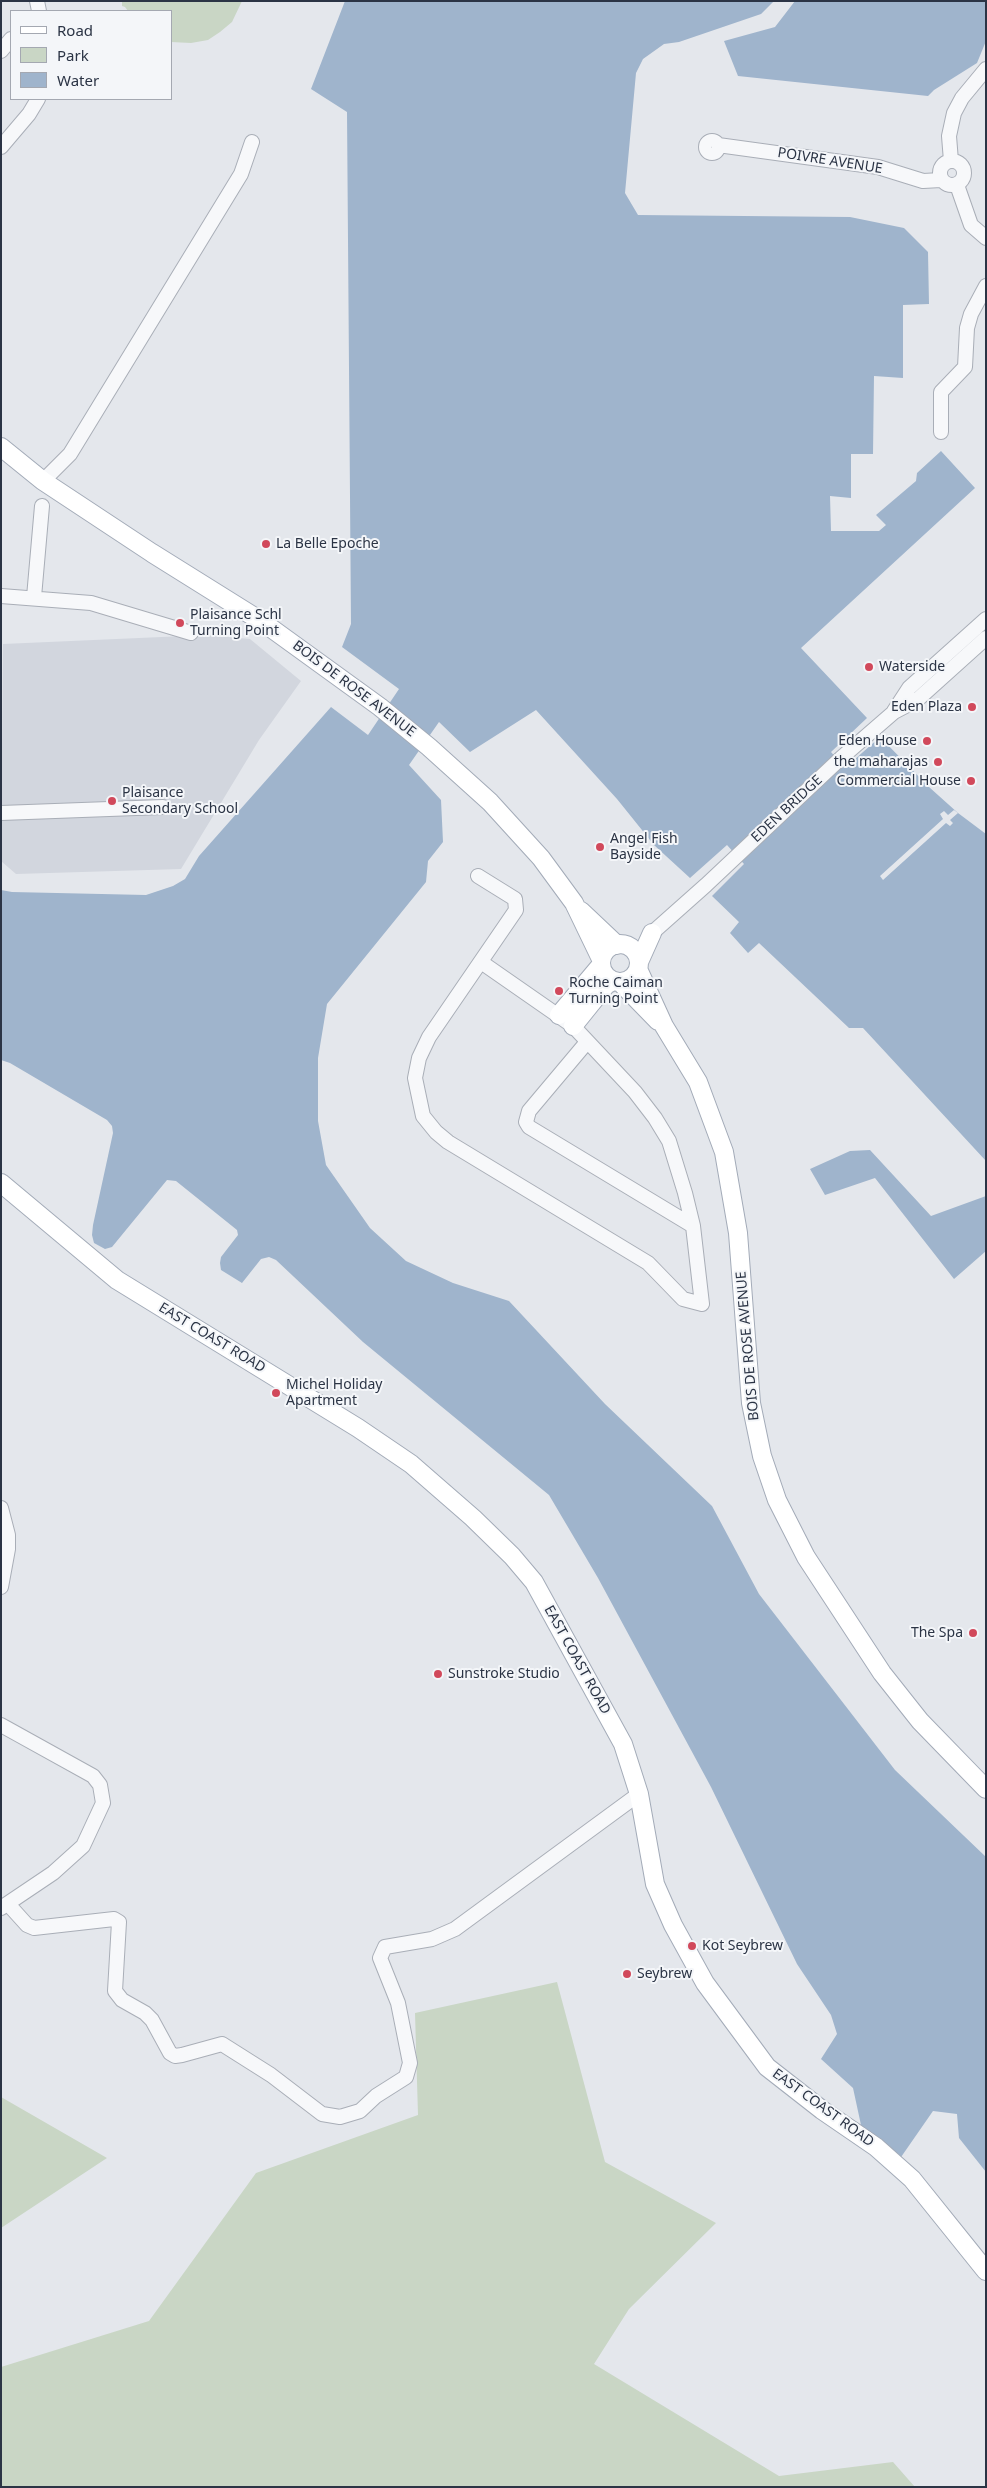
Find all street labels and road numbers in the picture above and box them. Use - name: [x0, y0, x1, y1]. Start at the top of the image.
- street label: POIVRE AVENUE: [776, 144, 884, 178]
- street label: BOIS DE ROSE AVENUE: [289, 637, 419, 741]
- street label: EDEN BRIDGE: [748, 772, 826, 846]
- street label: BOIS DE ROSE AVENUE: [733, 1271, 763, 1421]
- street label: EAST COAST ROAD: [156, 1299, 268, 1377]
- street label: EAST COAST ROAD: [540, 1603, 614, 1717]
- street label: EAST COAST ROAD: [769, 2065, 877, 2151]

